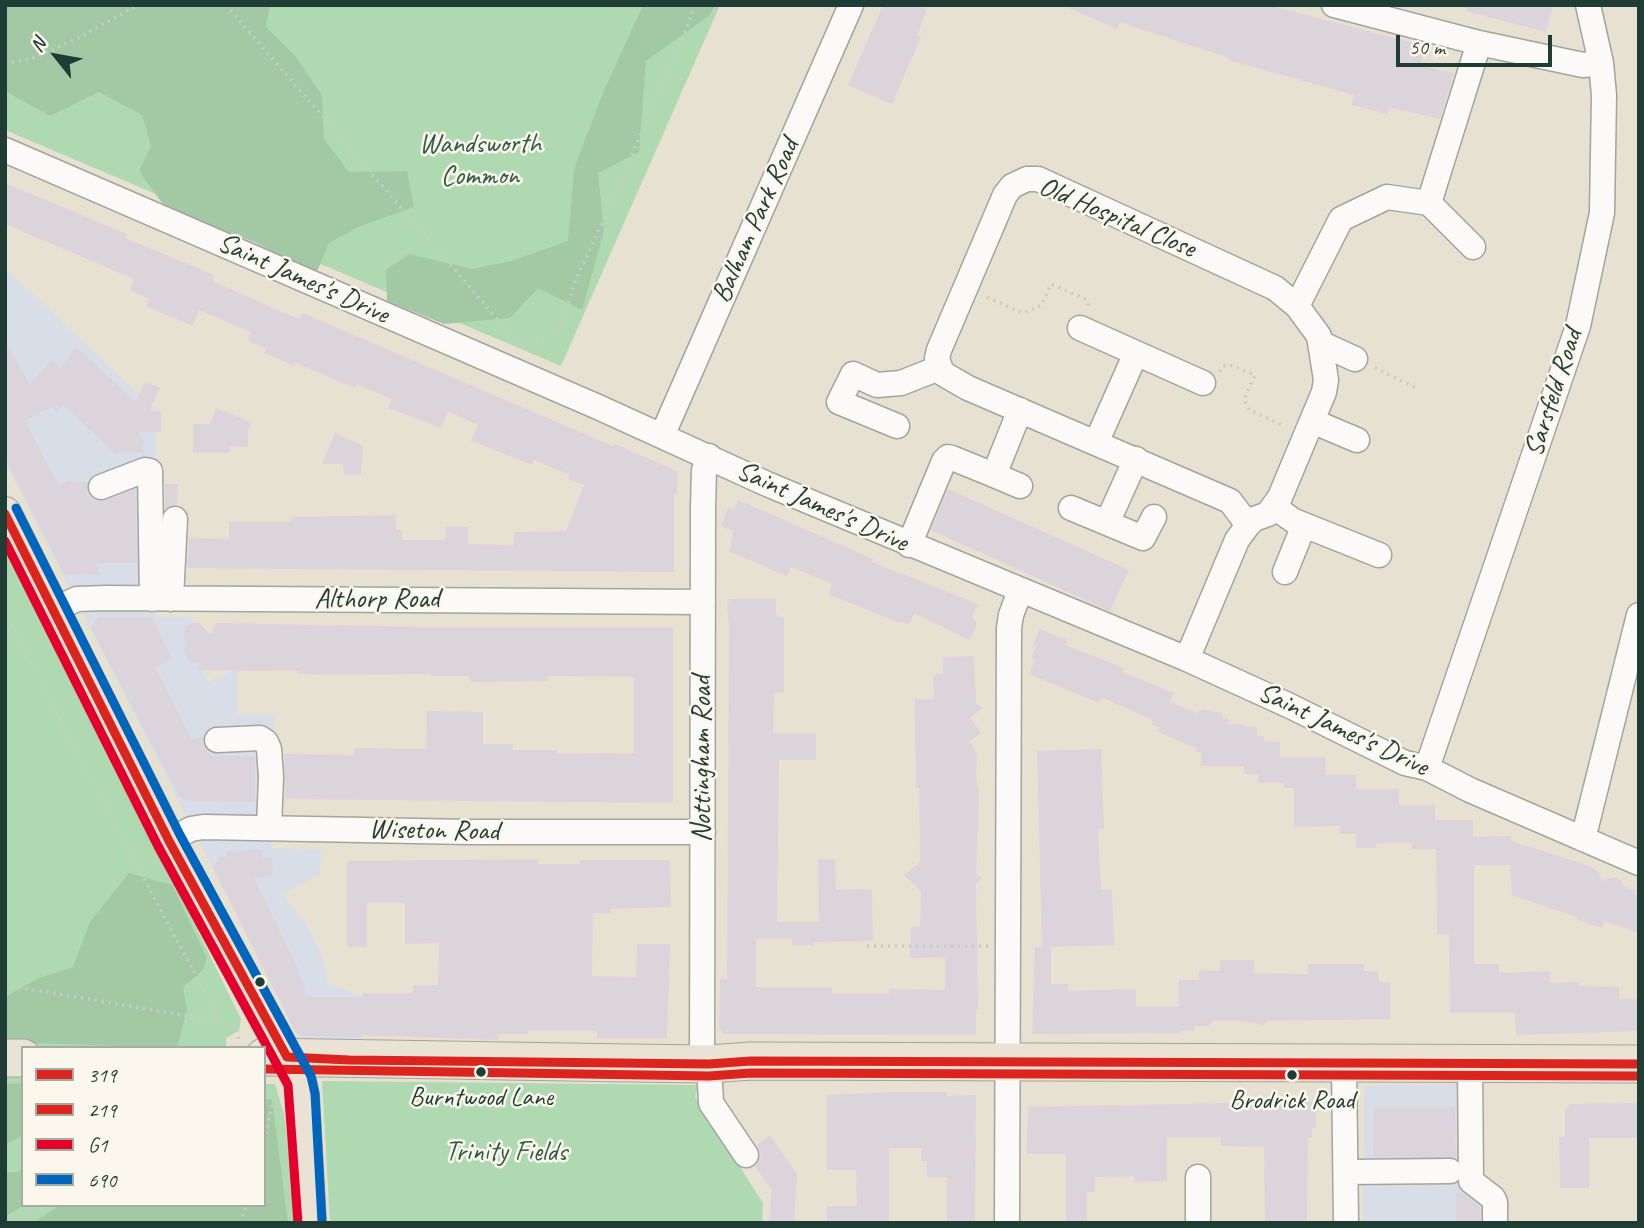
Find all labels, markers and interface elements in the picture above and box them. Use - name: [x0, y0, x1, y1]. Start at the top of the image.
- north arrow: [21, 21, 91, 91]
- scale bar: [1399, 21, 1555, 65]
- text: N: [25, 34, 51, 56]
- text: 50 m: [1409, 34, 1445, 60]
- park label: Wandsworth Common: [419, 128, 541, 194]
- street label: Balham Park Road: [705, 134, 807, 308]
- street label: Old Hospital Close: [1034, 170, 1200, 266]
- street label: Saint James's Drive: [212, 226, 394, 332]
- street label: Sarsfeld Road: [1518, 325, 1590, 461]
- street label: Saint James's Drive: [731, 454, 913, 560]
- street label: Althorp Road: [315, 583, 439, 617]
- street label: Nottingham Road: [686, 676, 720, 842]
- street label: Saint James's Drive: [1252, 676, 1434, 784]
- street label: Wiseton Road: [369, 813, 499, 849]
- unlabelled marker: [253, 975, 267, 989]
- legend: [21, 1046, 266, 1207]
- text: 319: [88, 1062, 116, 1088]
- marker: Burntwood Lane: [474, 1065, 488, 1079]
- marker: Brodrick Road: [1285, 1068, 1299, 1082]
- place label: Burntwood Lane: [409, 1082, 553, 1114]
- place label: Brodrick Road: [1229, 1085, 1355, 1117]
- text: 219: [88, 1097, 116, 1123]
- text: G1: [88, 1132, 108, 1158]
- park label: Trinity Fields: [445, 1136, 567, 1170]
- text: 690: [88, 1167, 116, 1193]

